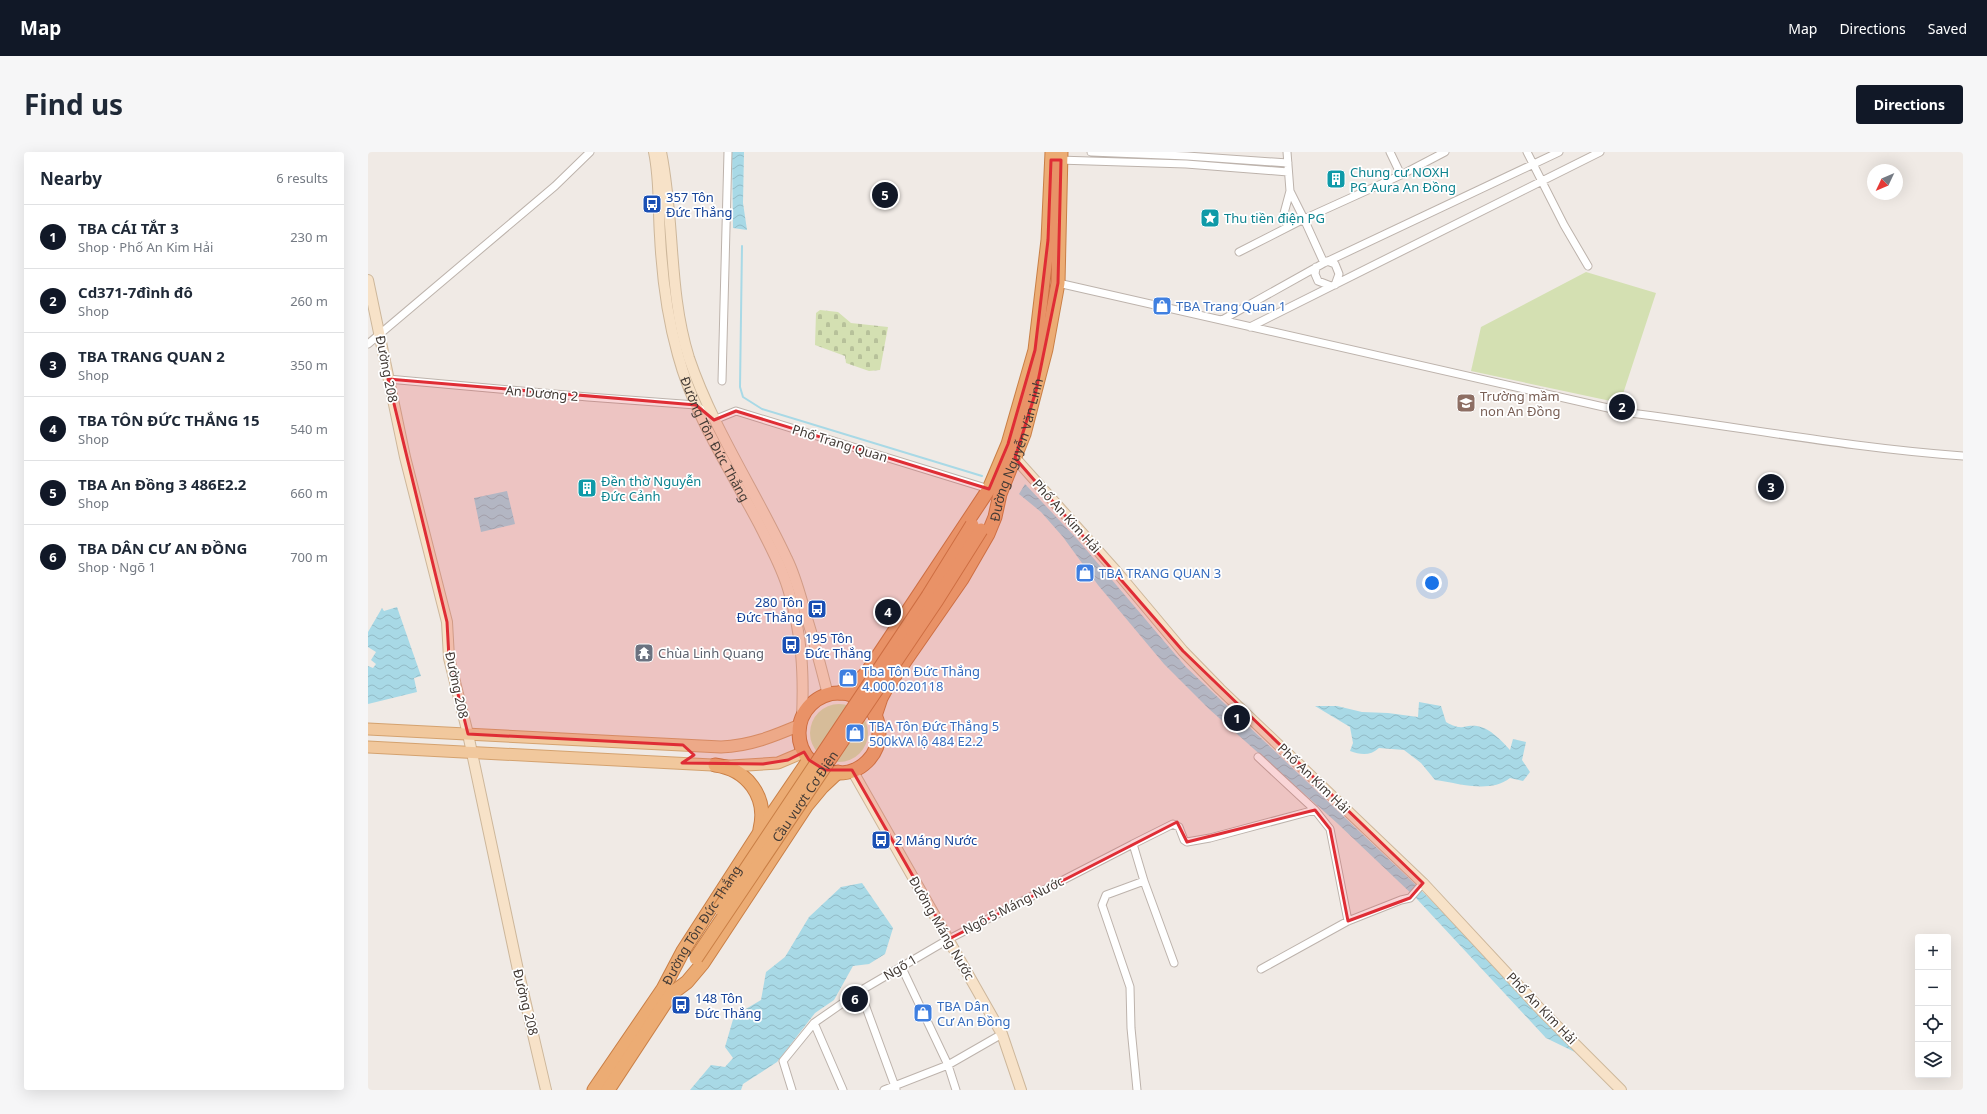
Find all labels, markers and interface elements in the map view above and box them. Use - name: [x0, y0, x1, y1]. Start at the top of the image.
- text: Map: [20, 15, 61, 41]
- text: Map: [1788, 19, 1817, 38]
- text: Directions: [1839, 19, 1906, 38]
- text: Saved: [1928, 19, 1967, 38]
- text: Find us: [24, 85, 123, 123]
- button: Directions: [1856, 85, 1963, 124]
- place label: Chung cư NOXH PG Aura An Đồng: [1350, 163, 1456, 196]
- north arrow: [1867, 164, 1903, 200]
- text: Nearby: [40, 167, 102, 190]
- building icon: Chung cư NOXH PG Aura An Đồng: [1325, 168, 1347, 190]
- text: 6 results: [276, 169, 328, 187]
- pin: 5: [872, 180, 898, 210]
- place label: 357 Tôn Đức Thắng: [666, 188, 732, 221]
- bus stop icon: 357 Tôn Đức Thắng: [641, 193, 663, 215]
- place icon: Thu tiền điện PG: [1199, 207, 1221, 229]
- place label: Thu tiền điện PG: [1224, 209, 1325, 227]
- text: TBA CÁI TẮT 3: [78, 218, 179, 238]
- text: 1: [49, 228, 57, 246]
- text: 230 m: [290, 228, 328, 246]
- text: Shop · Phố An Kim Hải: [78, 238, 213, 256]
- text: Cd371-7đình đô: [78, 282, 193, 302]
- text: 2: [49, 292, 57, 310]
- text: 260 m: [290, 292, 328, 310]
- shop icon: TBA Trang Quan 1: [1151, 295, 1173, 317]
- place label: TBA Trang Quan 1: [1176, 297, 1286, 315]
- text: Shop: [78, 302, 109, 320]
- street label: Đường 208: [372, 334, 402, 404]
- text: TBA TRANG QUAN 2: [78, 346, 225, 366]
- text: 3: [49, 356, 57, 374]
- text: 350 m: [290, 356, 328, 374]
- text: Shop: [78, 366, 109, 384]
- street label: Đường Tôn Đức Thắng: [676, 374, 754, 505]
- street label: Đường Nguyễn Văn Linh: [985, 376, 1047, 523]
- street label: An Dương 2: [505, 381, 579, 405]
- place label: Trường mầm non An Đồng: [1480, 387, 1560, 420]
- school or university icon: Trường mầm non An Đồng: [1455, 392, 1477, 414]
- pin: 2: [1609, 392, 1635, 422]
- text: TBA TÔN ĐỨC THẮNG 15: [78, 410, 260, 430]
- text: 4: [49, 420, 57, 438]
- text: 540 m: [290, 420, 328, 438]
- street label: Phố Trang Quan: [790, 420, 890, 466]
- text: Shop: [78, 430, 109, 448]
- place label: Đền thờ Nguyễn Đức Cảnh: [601, 472, 701, 505]
- pin: 3: [1758, 472, 1784, 502]
- text: TBA An Đồng 3 486E2.2: [78, 474, 246, 494]
- street label: Phố An Kim Hải: [1029, 475, 1105, 557]
- building icon: Đền thờ Nguyễn Đức Cảnh: [576, 477, 598, 499]
- text: 5: [49, 484, 57, 502]
- text: 660 m: [290, 484, 328, 502]
- text: Shop: [78, 494, 109, 512]
- text: TBA DÂN CƯ AN ĐỒNG: [78, 538, 247, 558]
- text: 6: [49, 548, 57, 566]
- text: 700 m: [290, 548, 328, 566]
- text: Shop · Ngõ 1: [78, 558, 156, 576]
- shop icon: TBA TRANG QUAN 3: [1074, 562, 1096, 584]
- place label: TBA TRANG QUAN 3: [1099, 564, 1221, 582]
- your location: [1422, 573, 1442, 593]
- place label: 280 Tôn Đức Thắng: [737, 593, 803, 626]
- pin: 4: [875, 597, 901, 627]
- bus stop icon: 280 Tôn Đức Thắng: [806, 598, 828, 620]
- place label: 195 Tôn Đức Thắng: [805, 629, 871, 662]
- bus stop icon: 195 Tôn Đức Thắng: [780, 634, 802, 656]
- temple icon: Chùa Linh Quang: [633, 642, 655, 664]
- place label: Chùa Linh Quang: [658, 644, 764, 662]
- street label: Đường 208: [441, 650, 473, 720]
- place label: Tba Tôn Đức Thắng 4.000.020118: [862, 662, 980, 695]
- shop icon: Tba Tôn Đức Thắng 4.000.020118: [837, 667, 859, 689]
- pin: 1: [1224, 703, 1250, 733]
- place label: TBA Tôn Đức Thắng 5 500kVA lộ 484 E2.2: [869, 717, 999, 750]
- shop icon: TBA Tôn Đức Thắng 5 500kVA lộ 484 E2.2: [844, 722, 866, 744]
- street label: Phố An Kim Hải: [1274, 739, 1354, 817]
- street label: Cầu vượt Cơ Điện: [768, 747, 842, 846]
- bus stop icon: 2 Máng Nước: [870, 829, 892, 851]
- place label: 2 Máng Nước: [895, 831, 977, 849]
- street label: Đường Tôn Đức Thắng: [658, 862, 745, 988]
- street label: Ngõ 5 Máng Nước: [959, 872, 1067, 938]
- street label: Đường Máng Nước: [905, 873, 979, 983]
- map controls: [1915, 934, 1951, 1078]
- button: +: [1915, 934, 1951, 970]
- street label: Ngõ 1: [880, 950, 920, 984]
- street label: Đường 208: [509, 967, 543, 1037]
- street label: Phố An Kim Hải: [1503, 968, 1581, 1048]
- button: −: [1915, 970, 1951, 1006]
- pin: 6: [842, 984, 868, 1014]
- place label: 148 Tôn Đức Thắng: [695, 989, 761, 1022]
- bus stop icon: 148 Tôn Đức Thắng: [670, 994, 692, 1016]
- place label: TBA Dân Cư An Đồng: [937, 997, 1010, 1030]
- shop icon: TBA Dân Cư An Đồng: [912, 1002, 934, 1024]
- button: locate: [1915, 1006, 1951, 1042]
- button: layers: [1915, 1042, 1951, 1078]

